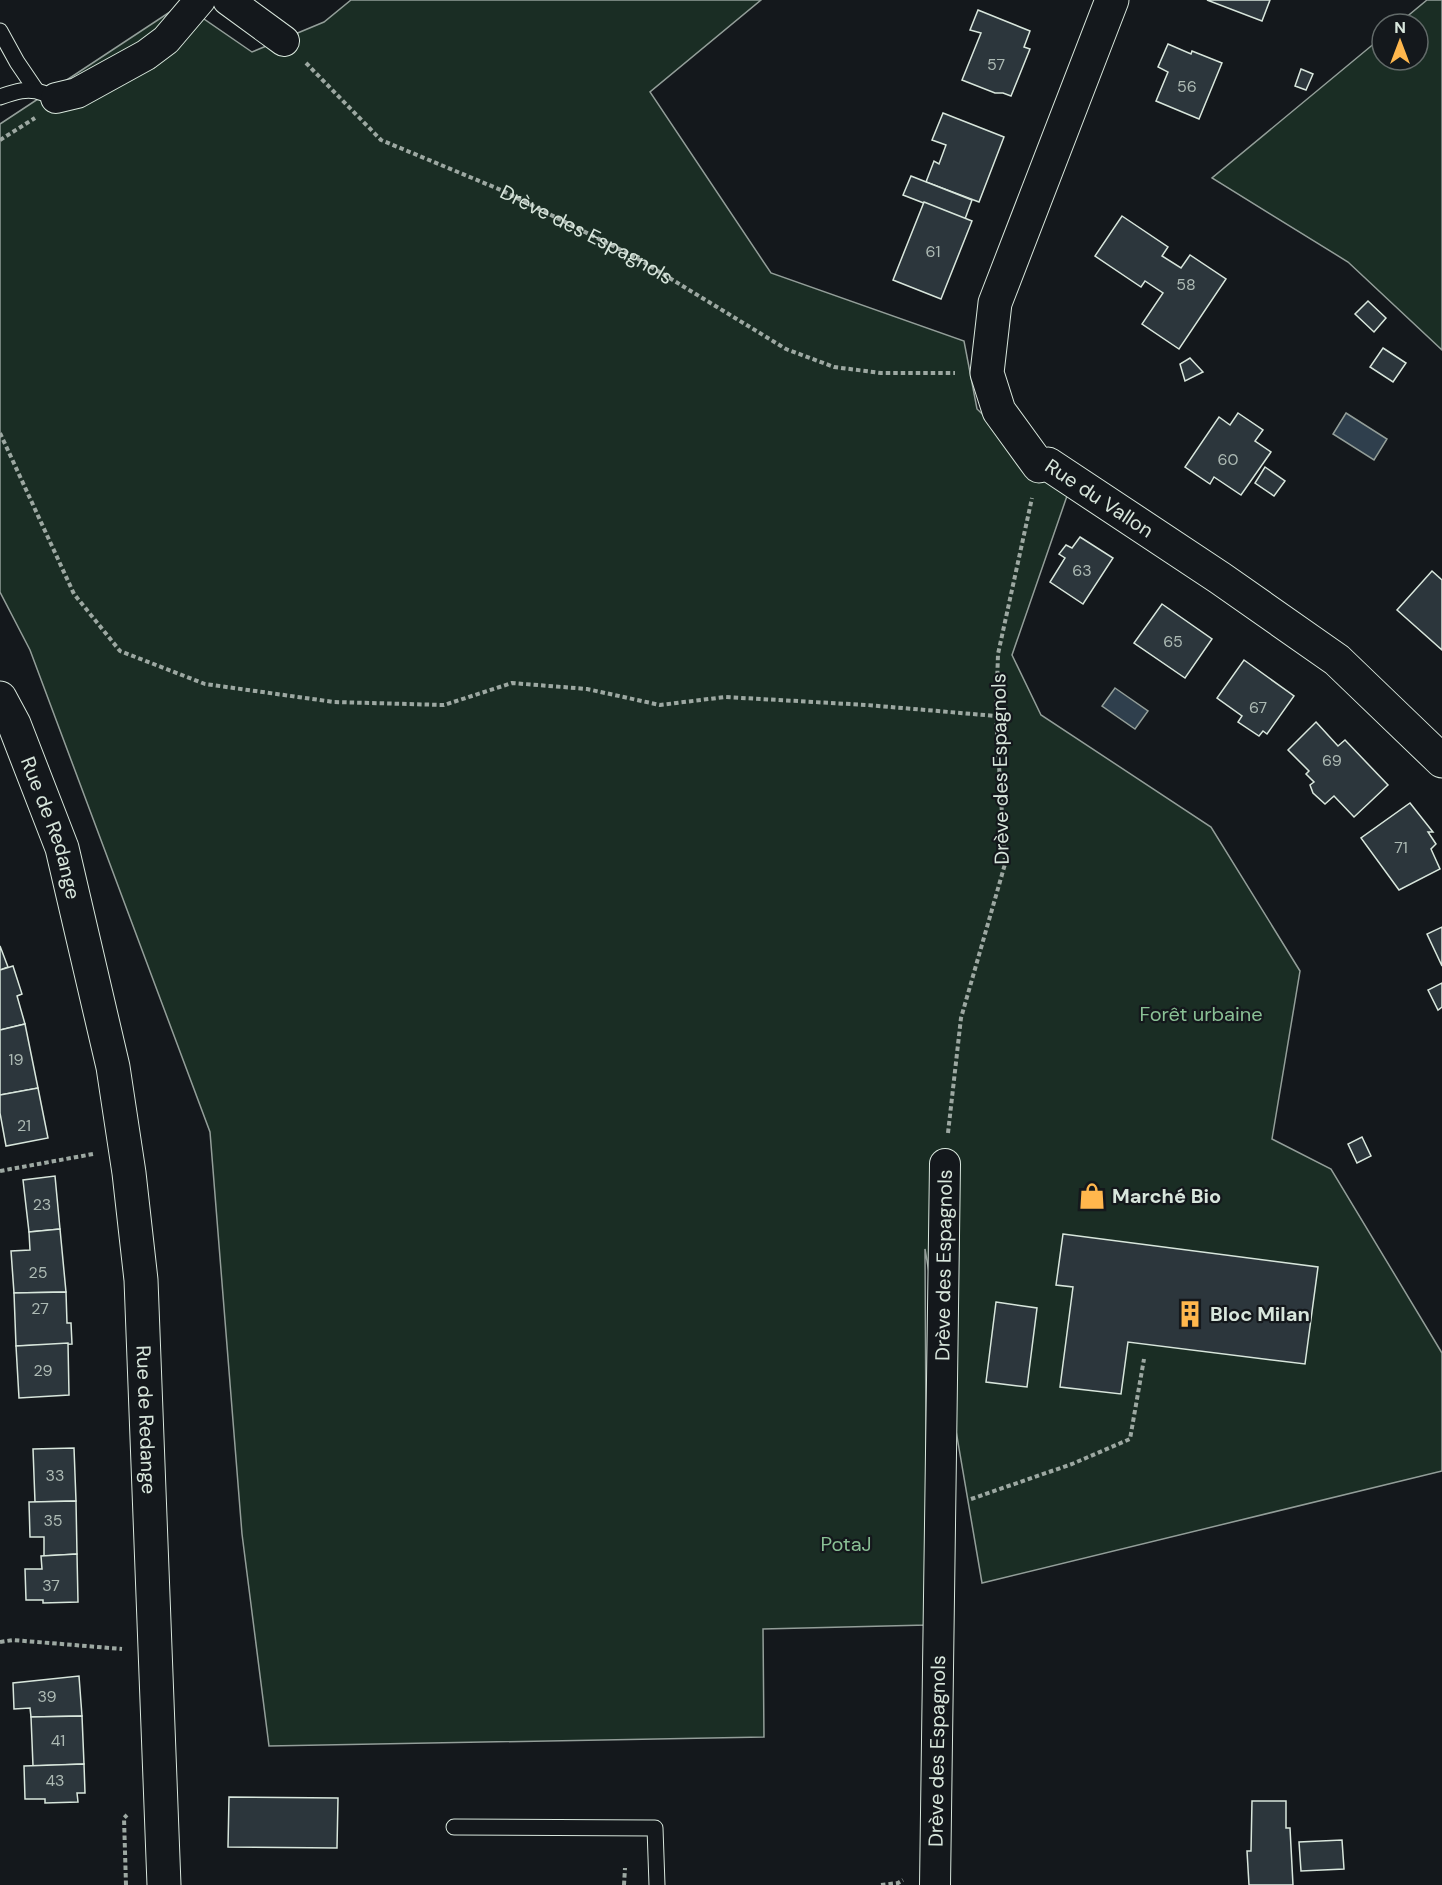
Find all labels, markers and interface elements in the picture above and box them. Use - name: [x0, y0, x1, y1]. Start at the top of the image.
- north arrow: [1370, 12, 1430, 72]
- text: N: [1394, 17, 1406, 38]
- house number: 57: [987, 54, 1005, 75]
- house number: 56: [1177, 76, 1197, 97]
- street label: Drève des Espagnols: [496, 179, 678, 290]
- house number: 61: [925, 241, 941, 262]
- house number: 58: [1176, 274, 1196, 295]
- house number: 60: [1218, 449, 1239, 470]
- street label: Rue du Vallon: [1040, 453, 1159, 543]
- house number: 63: [1072, 560, 1092, 581]
- house number: 65: [1163, 631, 1183, 652]
- street label: Drève des Espagnols: [985, 673, 1015, 865]
- house number: 67: [1249, 697, 1267, 718]
- house number: 69: [1322, 750, 1342, 771]
- street label: Rue de Redange: [15, 753, 86, 902]
- house number: 71: [1394, 837, 1408, 858]
- park label: Forêt urbaine: [1139, 1001, 1263, 1027]
- house number: 19: [8, 1049, 24, 1070]
- house number: 21: [17, 1115, 31, 1136]
- street label: Drève des Espagnols: [929, 1169, 958, 1361]
- shop icon: Marché Bio: [1077, 1181, 1107, 1211]
- place label: Marché Bio: [1112, 1183, 1221, 1209]
- house number: 23: [33, 1194, 51, 1215]
- house number: 25: [29, 1262, 47, 1283]
- house number: 27: [31, 1298, 49, 1319]
- building icon: Bloc Milan: [1175, 1299, 1205, 1329]
- place label: Bloc Milan: [1210, 1301, 1310, 1327]
- street label: Rue de Redange: [130, 1345, 162, 1495]
- house number: 29: [33, 1360, 53, 1381]
- house number: 33: [46, 1465, 64, 1486]
- house number: 35: [43, 1510, 63, 1531]
- park label: PotaJ: [820, 1531, 872, 1557]
- house number: 37: [42, 1575, 60, 1596]
- street label: Drève des Espagnols: [923, 1655, 951, 1847]
- house number: 39: [37, 1686, 57, 1707]
- house number: 41: [51, 1730, 65, 1751]
- house number: 43: [45, 1770, 65, 1791]

